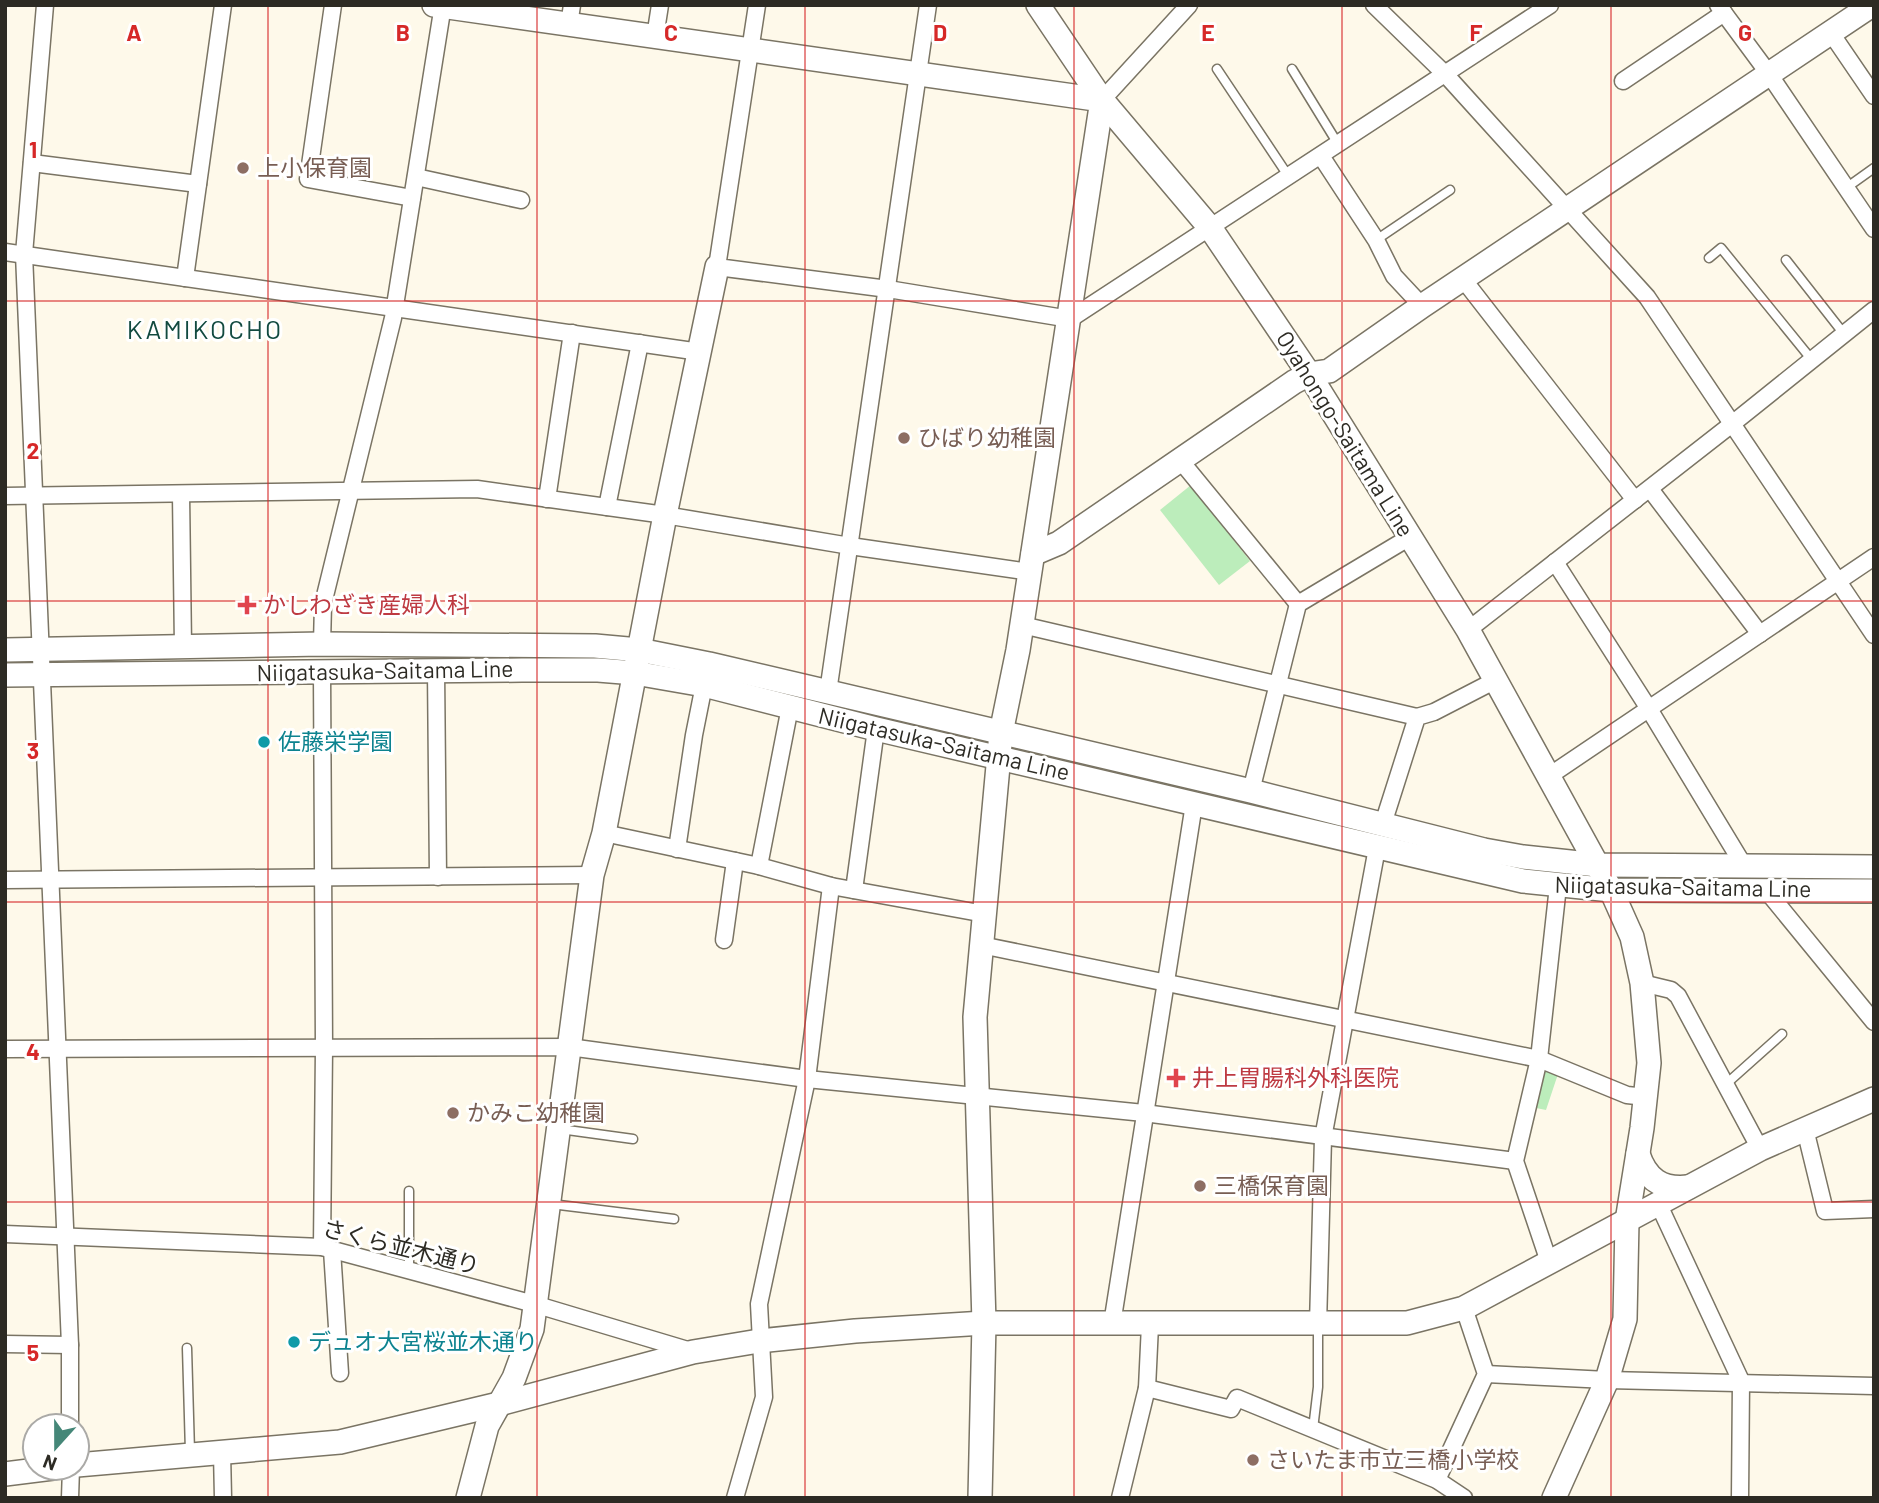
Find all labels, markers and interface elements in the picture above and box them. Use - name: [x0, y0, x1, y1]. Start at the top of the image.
- text: A: [126, 18, 142, 46]
- text: B: [396, 18, 410, 46]
- text: C: [664, 18, 678, 46]
- text: D: [933, 18, 947, 46]
- text: E: [1201, 18, 1215, 46]
- text: F: [1470, 18, 1483, 46]
- text: G: [1738, 18, 1752, 46]
- text: 1: [29, 135, 37, 163]
- place label: 上小保育園: [257, 153, 372, 181]
- marker: 上小保育園: [235, 160, 251, 176]
- district label: KAMIKOCHO: [127, 313, 283, 344]
- street label: Oyahongo-Saitama Line: [1271, 325, 1421, 542]
- place label: ひばり幼稚園: [918, 423, 1056, 451]
- marker: ひばり幼稚園: [896, 430, 912, 446]
- text: 2: [27, 436, 39, 464]
- place label: かしわざき産婦人科: [263, 590, 470, 618]
- marker: かしわざき産婦人科: [237, 595, 257, 615]
- street label: Niigatasuka-Saitama Line: [256, 654, 514, 686]
- street label: Niigatasuka-Saitama Line: [816, 700, 1072, 786]
- place label: 佐藤栄学園: [278, 727, 393, 755]
- marker: 佐藤栄学園: [256, 734, 272, 750]
- text: 3: [27, 736, 39, 764]
- street label: Niigatasuka-Saitama Line: [1554, 870, 1812, 902]
- text: 4: [26, 1037, 40, 1065]
- place label: 井上胃腸科外科医院: [1192, 1063, 1399, 1091]
- marker: 井上胃腸科外科医院: [1166, 1068, 1186, 1088]
- place label: かみこ幼稚園: [467, 1098, 605, 1126]
- marker: かみこ幼稚園: [445, 1105, 461, 1121]
- place label: 三橋保育園: [1214, 1171, 1329, 1199]
- marker: 三橋保育園: [1192, 1178, 1208, 1194]
- street label: さくら並木通り: [320, 1213, 483, 1279]
- place label: デュオ大宮桜並木通り: [308, 1327, 538, 1355]
- marker: デュオ大宮桜並木通り: [286, 1334, 302, 1350]
- text: 5: [27, 1338, 39, 1366]
- north arrow: [21, 1412, 91, 1482]
- place label: さいたま市立三橋小学校: [1267, 1445, 1519, 1473]
- text: N: [40, 1450, 60, 1476]
- marker: さいたま市立三橋小学校: [1245, 1452, 1261, 1468]

